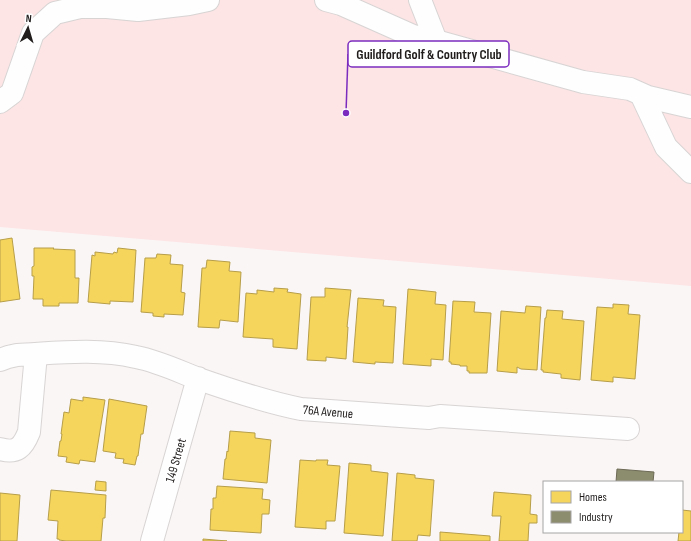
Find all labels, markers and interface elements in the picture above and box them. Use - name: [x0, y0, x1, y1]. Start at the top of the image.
- north arrow: [8, 8, 48, 48]
- text: N: [25, 12, 32, 25]
- callout: Guildford Golf & Country Club: [348, 41, 509, 67]
- text: Guildford Golf & Country Club: [356, 46, 502, 63]
- street label: 76A Avenue: [302, 402, 354, 422]
- street label: 149 Street: [162, 436, 190, 484]
- legend: [543, 481, 683, 533]
- text: Homes: [579, 490, 607, 505]
- text: Industry: [579, 510, 613, 525]

